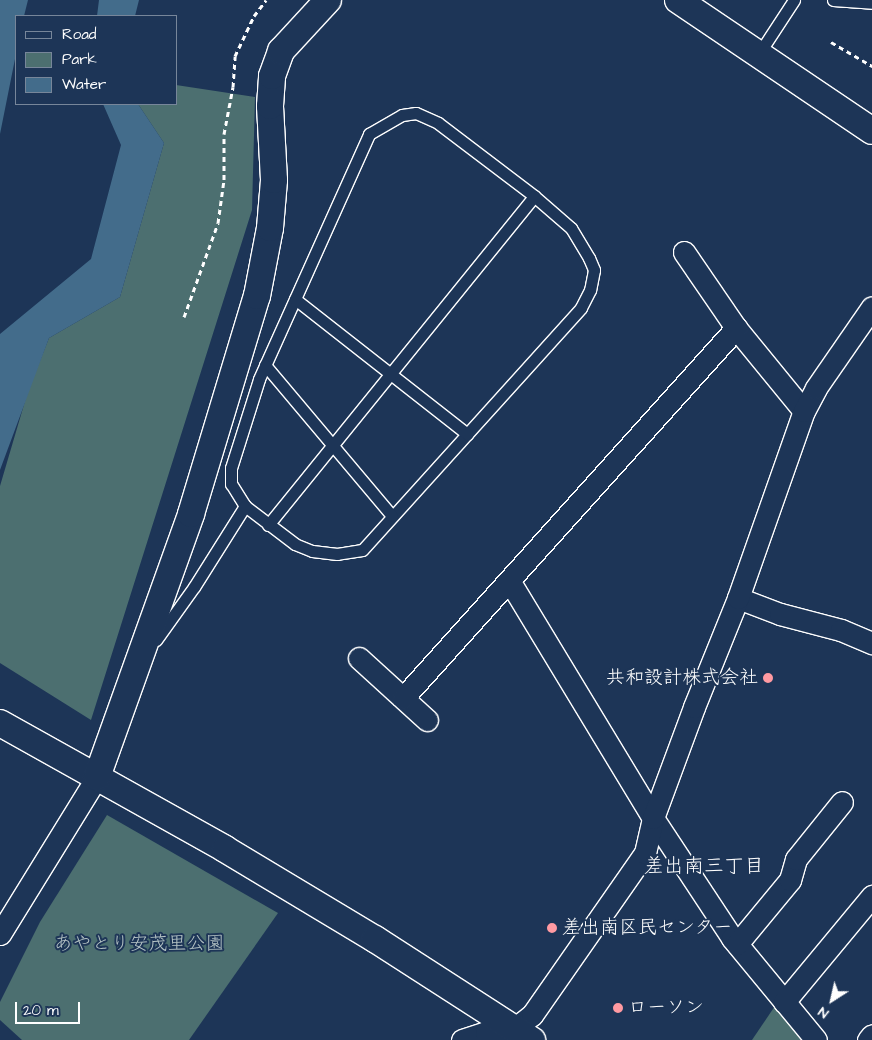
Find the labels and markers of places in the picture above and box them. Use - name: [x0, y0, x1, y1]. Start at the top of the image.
- place label: 共和設計株式会社: [606, 667, 758, 689]
- marker: 共和設計株式会社: [762, 672, 774, 684]
- place label: 差出南区民センター: [562, 917, 733, 939]
- marker: 差出南区民センター: [546, 922, 558, 934]
- place label: ローソン: [628, 997, 704, 1019]
- marker: ローソン: [612, 1002, 624, 1014]

